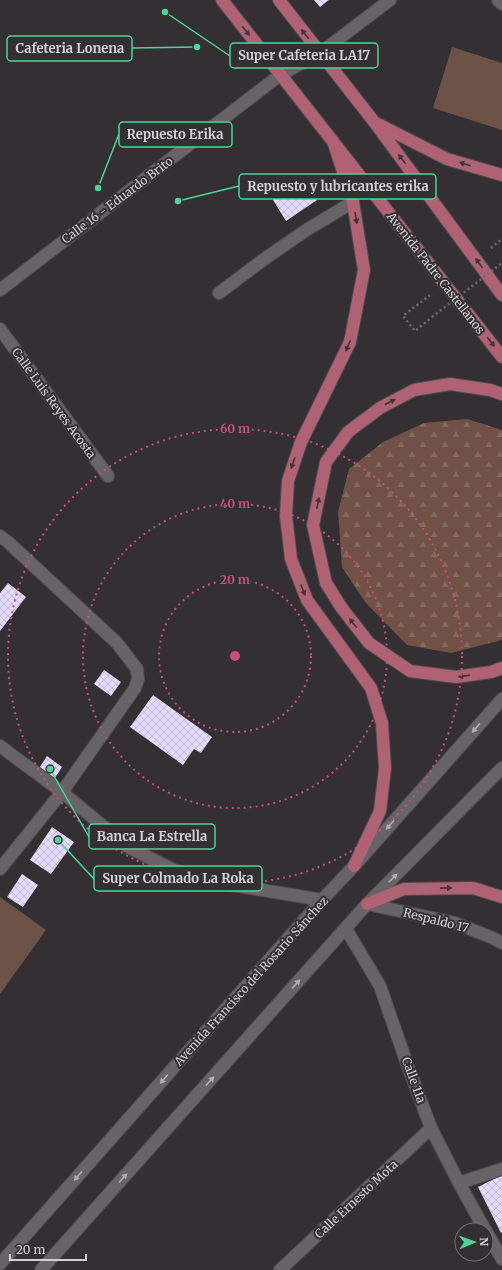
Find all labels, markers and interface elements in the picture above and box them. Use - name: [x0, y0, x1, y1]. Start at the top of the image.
- one-way arrow: [242, 25, 250, 36]
- one-way arrow: [301, 28, 310, 39]
- callout: Cafeteria Lonena: [7, 36, 132, 61]
- text: Cafeteria Lonena: [16, 40, 124, 57]
- callout: Super Cafeteria LA17: [230, 43, 378, 68]
- text: Super Cafeteria LA17: [238, 47, 370, 64]
- callout: Repuesto Erika: [119, 122, 232, 147]
- text: Repuesto Erika: [126, 126, 224, 143]
- street label: Calle 16 - Eduardo Brito: [58, 153, 176, 247]
- one-way arrow: [398, 154, 406, 164]
- one-way arrow: [458, 161, 470, 167]
- callout: Repuesto y lubricantes erika: [239, 174, 436, 199]
- text: Repuesto y lubricantes erika: [247, 178, 429, 195]
- street label: Avenida Padre Castellanos: [383, 208, 488, 337]
- one-way arrow: [353, 212, 359, 224]
- one-way arrow: [475, 258, 483, 269]
- one-way arrow: [486, 337, 495, 348]
- one-way arrow: [345, 340, 351, 351]
- street label: Calle Luis Reyes Acosta: [9, 345, 100, 462]
- one-way arrow: [384, 399, 395, 406]
- text: 60 m: [220, 421, 250, 436]
- one-way arrow: [290, 458, 296, 470]
- text: 40 m: [220, 496, 250, 511]
- one-way arrow: [315, 497, 321, 509]
- text: 20 m: [220, 572, 250, 587]
- one-way arrow: [300, 584, 306, 596]
- one-way arrow: [349, 617, 357, 628]
- centre of rings: [228, 649, 242, 663]
- one-way arrow: [458, 673, 470, 679]
- one-way arrow: [472, 723, 481, 733]
- one-way arrow: [386, 820, 395, 831]
- callout: Banca La Estrella: [89, 824, 215, 849]
- text: Banca La Estrella: [97, 828, 207, 845]
- callout: Super Colmado La Roka: [94, 866, 262, 891]
- text: Super Colmado La Roka: [102, 870, 254, 887]
- one-way arrow: [388, 873, 398, 883]
- one-way arrow: [440, 885, 452, 892]
- street label: Avenida Francisco del Rosario Sánchez: [170, 893, 331, 1069]
- street label: Respaldo 17: [402, 905, 470, 935]
- one-way arrow: [292, 979, 301, 989]
- street label: Calle 11a: [399, 1055, 429, 1106]
- one-way arrow: [159, 1074, 168, 1084]
- one-way arrow: [205, 1076, 214, 1086]
- street label: Calle Ernesto Mota: [311, 1156, 401, 1241]
- one-way arrow: [73, 1171, 82, 1182]
- one-way arrow: [118, 1173, 128, 1183]
- north arrow: [454, 1222, 494, 1262]
- scale bar: [10, 1236, 86, 1262]
- text: N: [477, 1237, 491, 1247]
- text: 20 m: [16, 1242, 45, 1257]

